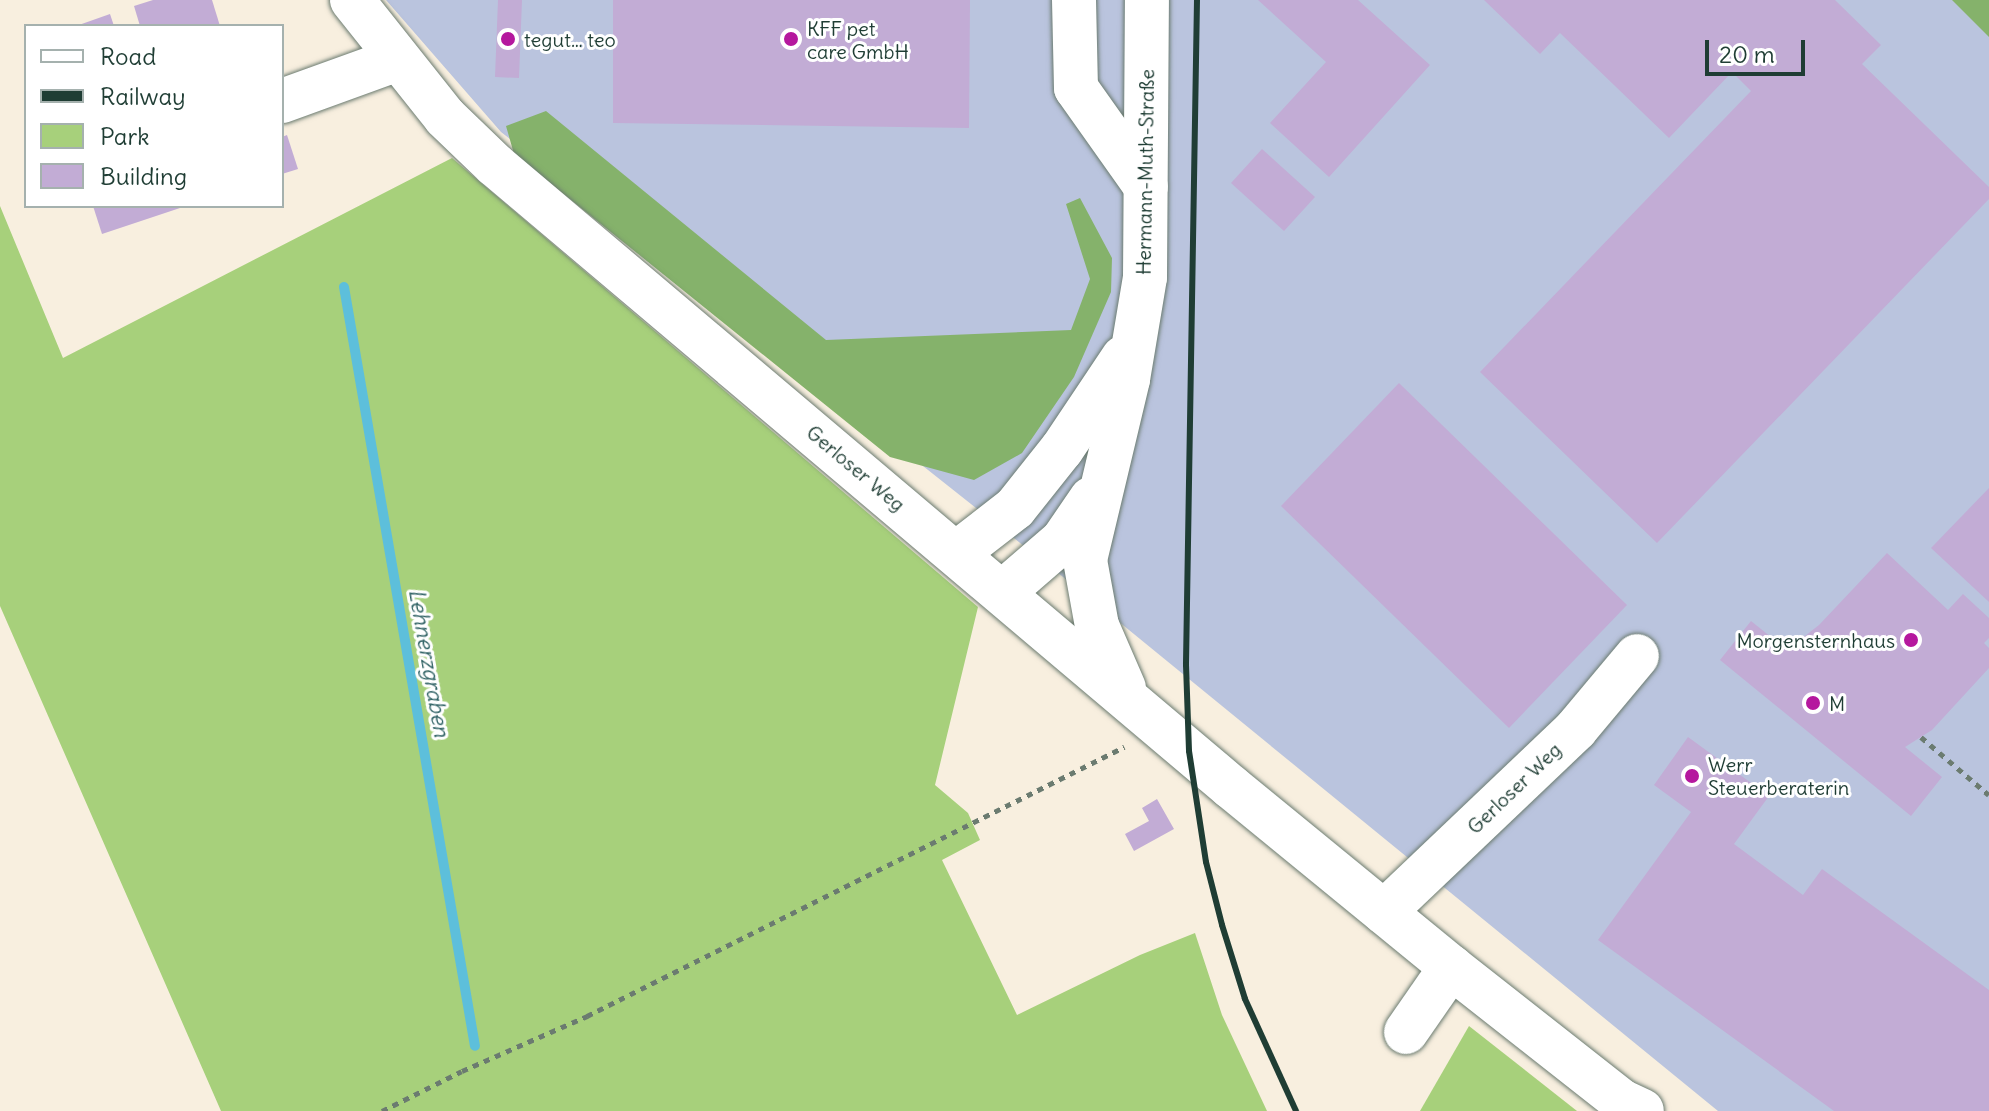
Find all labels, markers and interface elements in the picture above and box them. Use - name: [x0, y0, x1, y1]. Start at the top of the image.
- place label: KFF pet care GmbH: [807, 16, 909, 63]
- legend: [24, 24, 284, 208]
- scale bar: [1709, 24, 1809, 74]
- place label: tegut… teo: [524, 27, 616, 51]
- marker: tegut… teo: [499, 30, 517, 48]
- marker: KFF pet care GmbH: [782, 30, 800, 48]
- text: 20 m: [1719, 39, 1775, 69]
- text: Road: [100, 41, 156, 71]
- street label: Hermann-Muth-Straße: [1131, 69, 1159, 275]
- text: Railway: [100, 81, 186, 111]
- text: Park: [100, 121, 150, 151]
- text: Building: [100, 161, 187, 191]
- street label: Gerloser Weg: [802, 420, 910, 516]
- water label: Lehnerzgraben: [403, 587, 455, 739]
- place label: Morgensternhaus: [1736, 628, 1895, 652]
- marker: Morgensternhaus: [1902, 631, 1920, 649]
- place label: M: [1829, 691, 1845, 715]
- marker: M: [1804, 694, 1822, 712]
- street label: Gerloser Weg: [1462, 737, 1566, 839]
- place label: Werr Steuerberaterin: [1708, 752, 1849, 799]
- marker: Werr Steuerberaterin: [1683, 767, 1701, 785]

